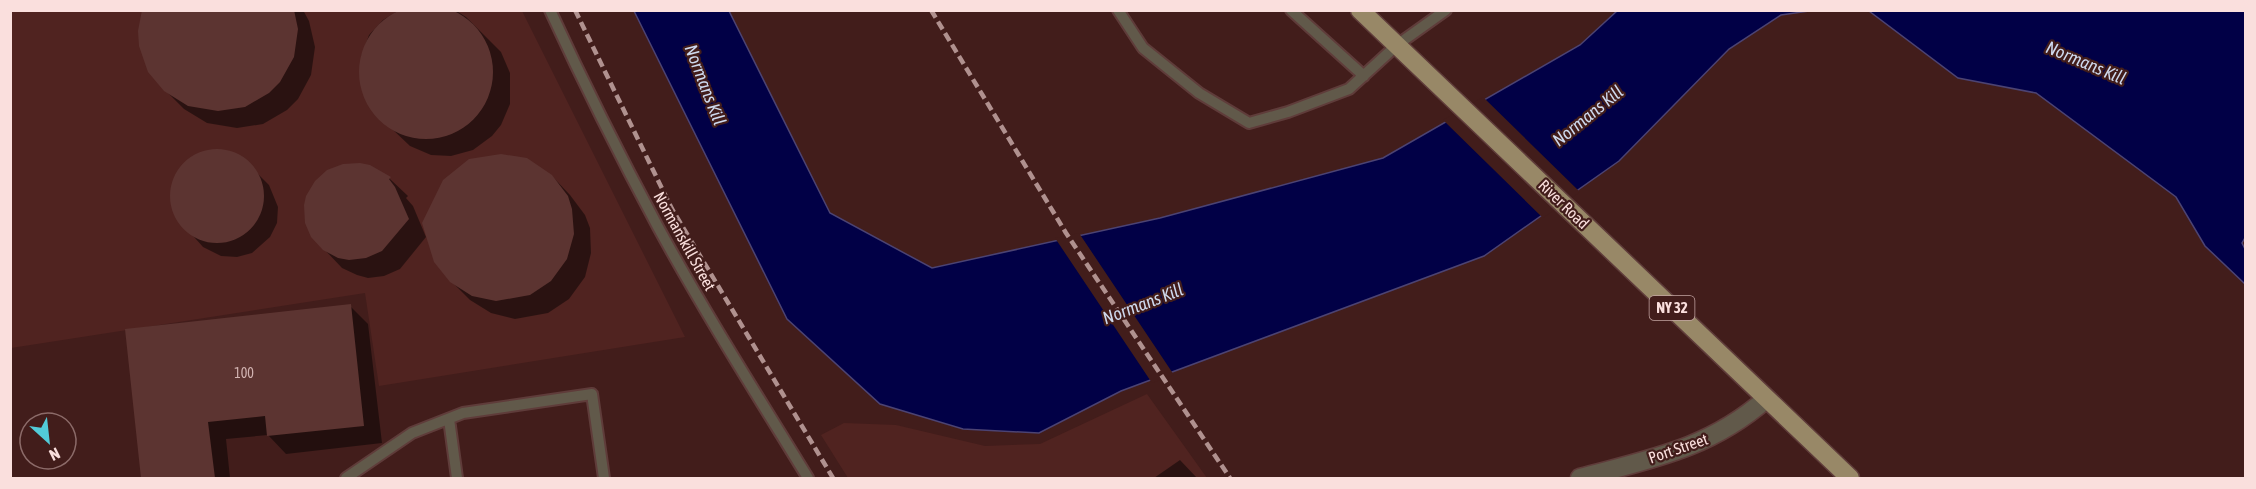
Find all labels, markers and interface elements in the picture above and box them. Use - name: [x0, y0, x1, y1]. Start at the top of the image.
- water label: Normans Kill: [2043, 36, 2129, 89]
- water label: Normans Kill: [680, 41, 730, 128]
- water label: Normans Kill: [1548, 81, 1627, 150]
- street label: River Road: [1535, 176, 1593, 232]
- street label: Normanskill Street: [650, 188, 720, 294]
- water label: Normans Kill: [1099, 279, 1186, 329]
- road number: NY 32: [1650, 296, 1694, 320]
- house number: 100: [234, 365, 254, 381]
- north arrow: [18, 411, 78, 471]
- street label: Port Street: [1646, 429, 1710, 467]
- text: N: [47, 444, 63, 465]

